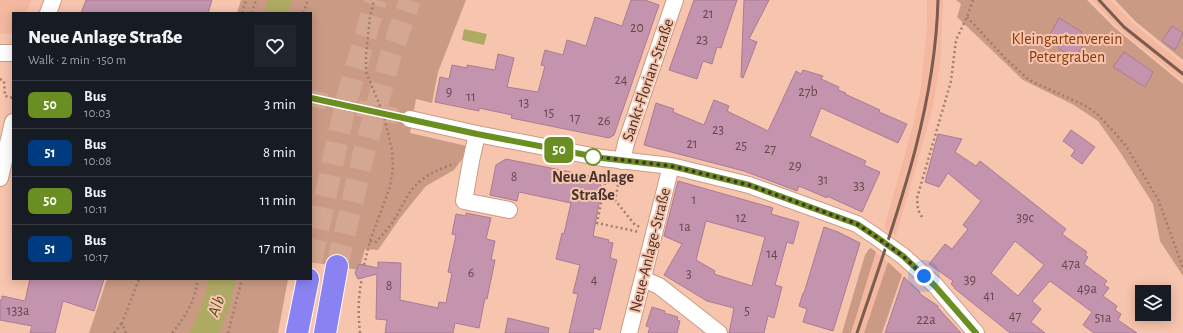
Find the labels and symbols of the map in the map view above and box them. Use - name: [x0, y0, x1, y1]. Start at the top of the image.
- house number: 21: [702, 7, 714, 21]
- street label: Sankt-Florian-Straße: [619, 17, 677, 143]
- house number: 20: [630, 21, 644, 35]
- park label: Kleingartenverein Petergraben: [1012, 31, 1122, 65]
- house number: 23: [696, 33, 708, 47]
- house number: 24: [614, 73, 628, 87]
- house number: 9: [446, 85, 452, 99]
- house number: 27b: [798, 85, 818, 99]
- house number: 11: [466, 90, 476, 104]
- house number: 13: [519, 96, 530, 110]
- house number: 15: [544, 106, 554, 120]
- house number: 17: [570, 111, 580, 125]
- house number: 26: [598, 114, 610, 128]
- house number: 23: [712, 123, 724, 137]
- line badge: 50: [541, 137, 577, 163]
- house number: 21: [686, 137, 698, 151]
- house number: 25: [735, 139, 747, 153]
- house number: 27: [764, 142, 776, 156]
- marker: Neue Anlage Straße: [584, 148, 602, 166]
- house number: 29: [789, 159, 801, 173]
- place label: Neue Anlage Straße: [552, 169, 634, 203]
- house number: 8: [511, 170, 517, 184]
- house number: 31: [818, 173, 828, 187]
- house number: 33: [853, 179, 865, 193]
- street label: Neue-Anlage-Straße: [627, 186, 673, 314]
- house number: 1: [692, 193, 696, 207]
- house number: 12: [735, 211, 747, 225]
- house number: 39c: [1016, 211, 1034, 225]
- house number: 1a: [679, 220, 691, 234]
- house number: 14: [766, 247, 778, 261]
- house number: 47a: [1061, 257, 1081, 271]
- house number: 6: [468, 266, 474, 280]
- your location: [914, 266, 934, 286]
- house number: 3: [686, 267, 692, 281]
- house number: 4: [591, 273, 598, 287]
- house number: 39: [964, 273, 976, 287]
- house number: 8: [386, 279, 392, 293]
- house number: 49a: [1077, 282, 1097, 296]
- house number: 41: [983, 289, 995, 303]
- water label: Alb: [204, 293, 228, 320]
- house number: 133a: [7, 304, 30, 318]
- house number: 5: [744, 304, 750, 318]
- house number: 47: [1009, 309, 1021, 323]
- house number: 51a: [1094, 311, 1112, 325]
- house number: 22a: [916, 313, 936, 327]

